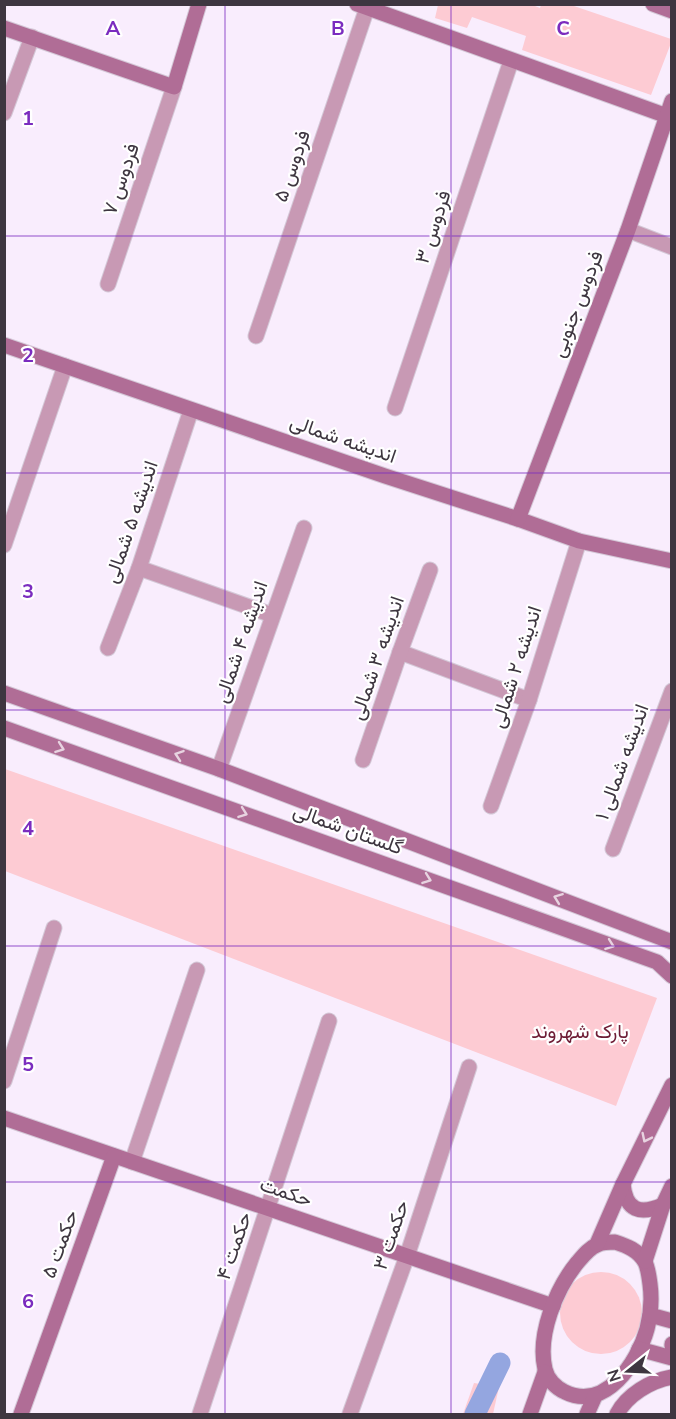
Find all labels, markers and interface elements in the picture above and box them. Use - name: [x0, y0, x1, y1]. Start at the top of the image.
- text: A: [106, 15, 121, 42]
- text: B: [331, 15, 345, 42]
- text: C: [556, 15, 570, 42]
- text: 1: [22, 105, 34, 132]
- street label: فردوس ۵: [267, 126, 317, 206]
- street label: فردوس ۷: [96, 139, 146, 219]
- street label: فردوس ۳: [408, 187, 458, 267]
- street label: فردوس جنوبی: [544, 247, 610, 361]
- text: 2: [22, 342, 34, 369]
- street label: اندیشه شمالی: [286, 408, 400, 470]
- street label: اندیشه ۵ شمالی: [97, 457, 165, 587]
- street label: اندیشه ۴ شمالی: [207, 577, 275, 707]
- text: 3: [22, 578, 34, 605]
- street label: اندیشه ۳ شمالی: [343, 593, 411, 723]
- street label: اندیشه ۲ شمالی: [484, 603, 548, 731]
- street label: اندیشه شمالی ۱: [588, 700, 656, 824]
- one-way arrow: [54, 740, 64, 753]
- one-way arrow: [174, 750, 185, 763]
- street label: گلستان شمالی: [289, 797, 407, 861]
- one-way arrow: [237, 806, 248, 819]
- text: 4: [22, 815, 34, 842]
- one-way arrow: [421, 872, 432, 885]
- one-way arrow: [553, 893, 564, 906]
- one-way arrow: [604, 938, 615, 951]
- park label: پارک شهروند: [531, 1018, 629, 1045]
- text: 5: [22, 1051, 34, 1078]
- one-way arrow: [641, 1131, 653, 1142]
- street label: حکمت: [256, 1170, 316, 1214]
- street label: حکمت ۳: [367, 1197, 415, 1273]
- street label: حکمت ۵: [35, 1206, 85, 1282]
- street label: حکمت ۴: [210, 1208, 258, 1284]
- text: 6: [22, 1288, 34, 1315]
- north arrow: [598, 1341, 658, 1401]
- text: N: [602, 1366, 627, 1384]

